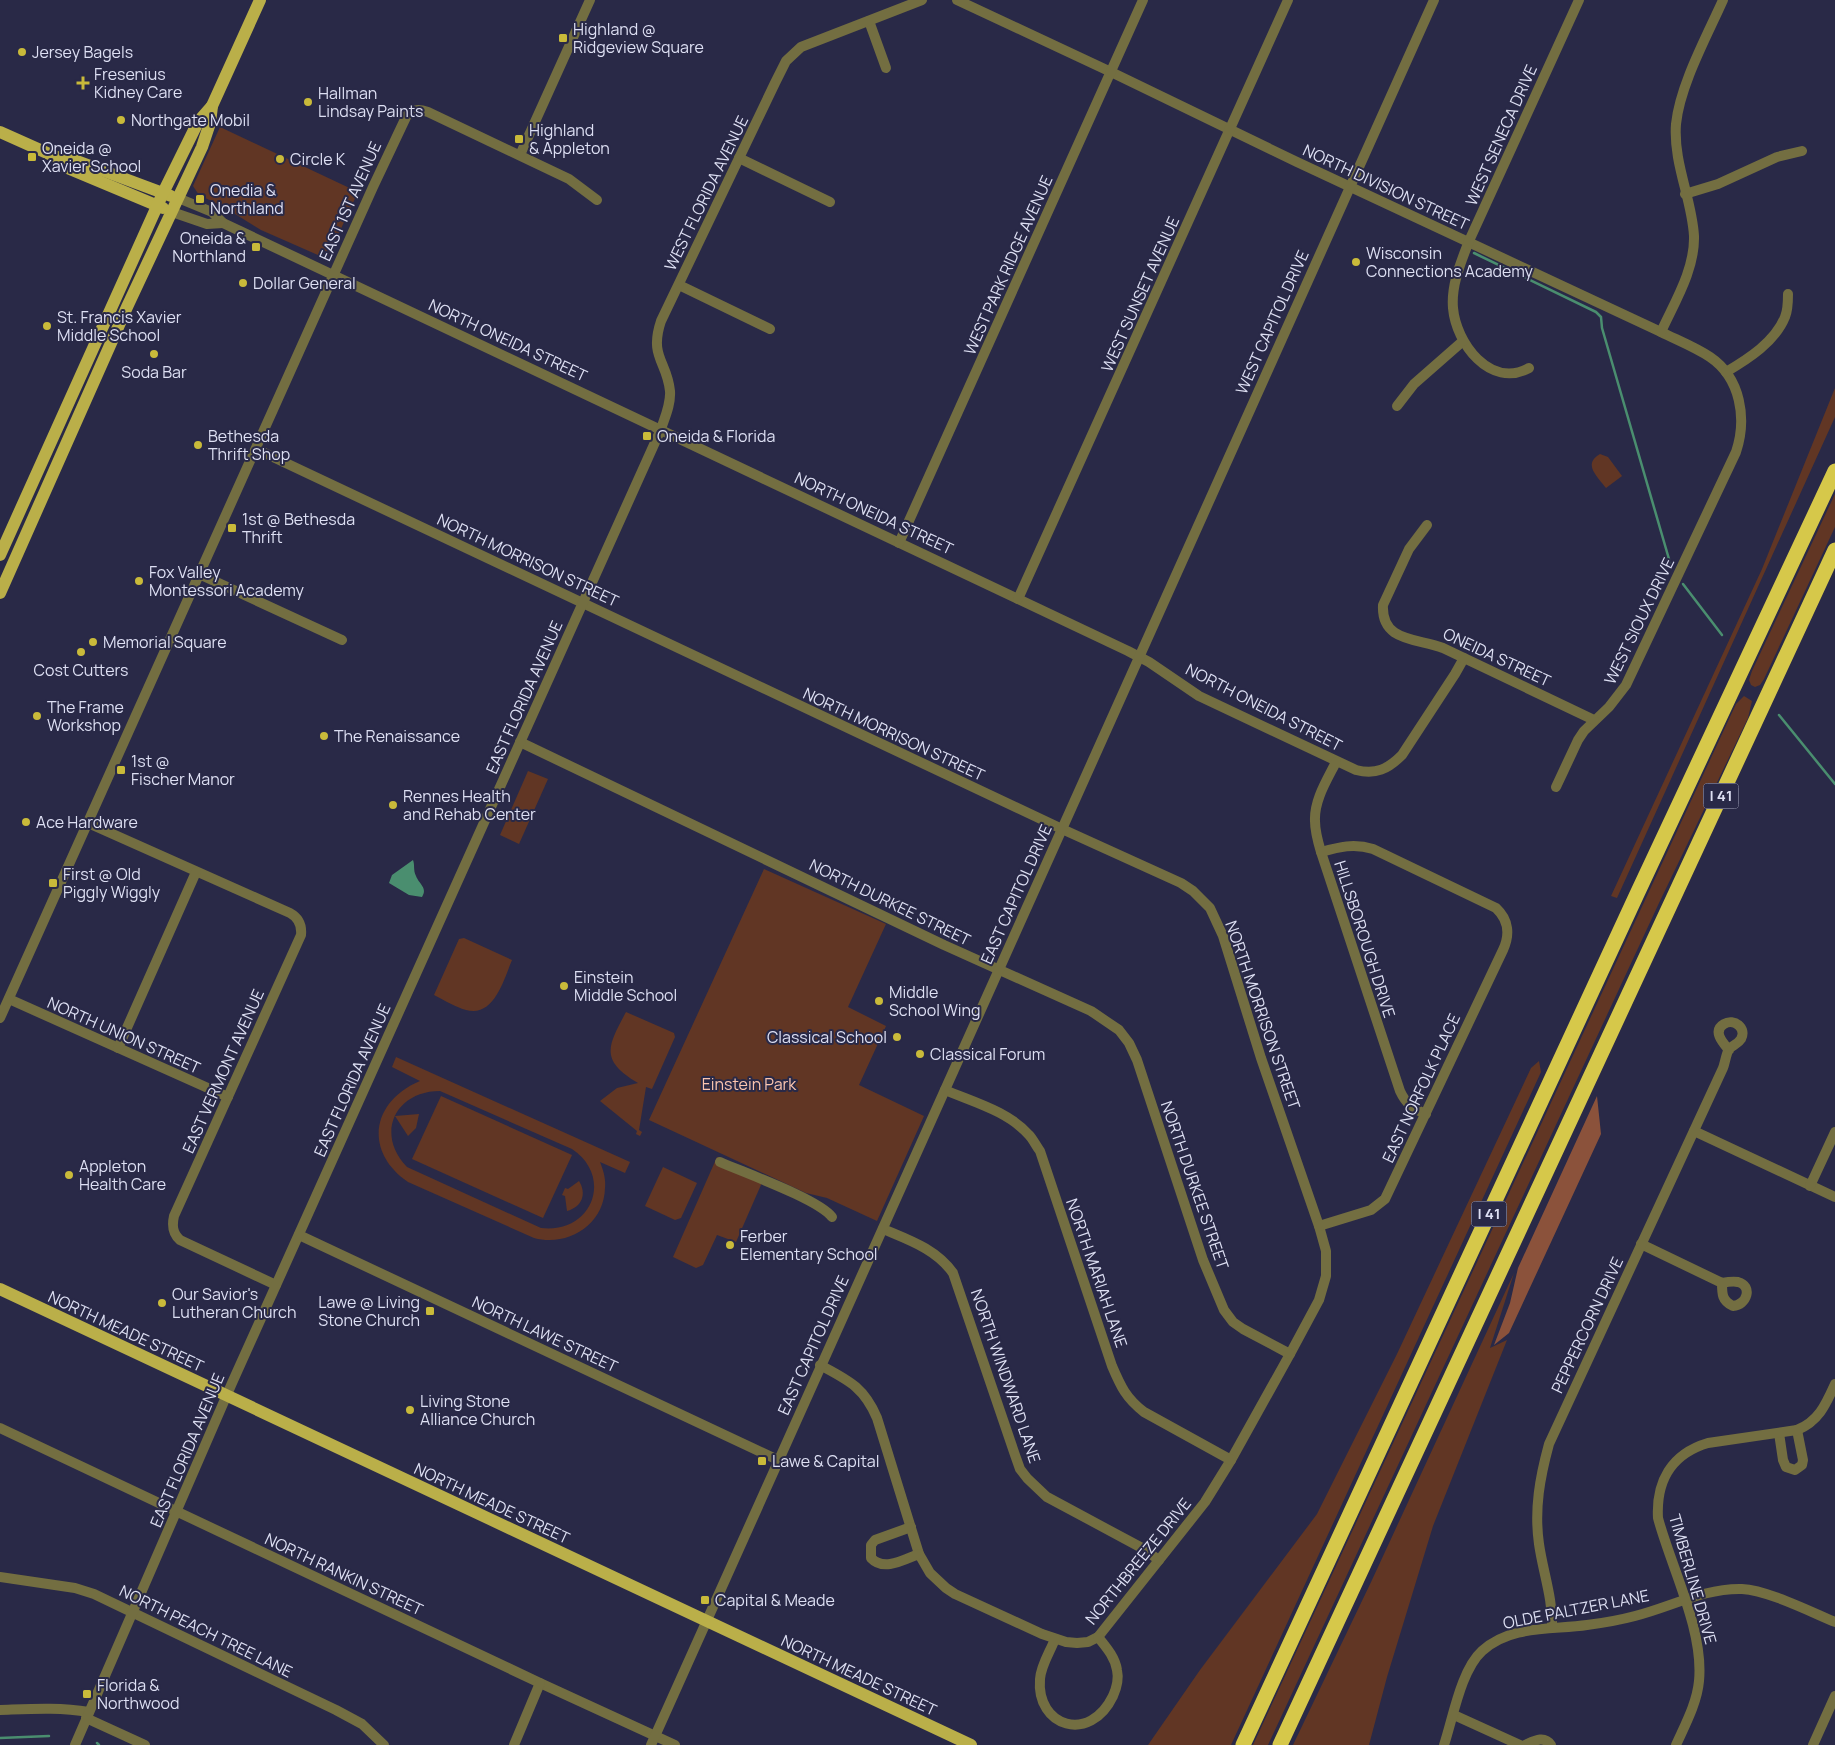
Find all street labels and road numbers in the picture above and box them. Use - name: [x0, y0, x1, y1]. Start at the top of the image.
- street label: WEST SENECA DRIVE: [1460, 61, 1542, 209]
- street label: WEST FLORIDA AVENUE: [659, 112, 753, 274]
- street label: EAST 1ST AVENUE: [314, 138, 386, 264]
- street label: NORTH DIVISION STREET: [1299, 139, 1473, 235]
- street label: WEST PARK RIDGE AVENUE: [958, 172, 1058, 358]
- street label: WEST SUNSET AVENUE: [1096, 213, 1184, 375]
- street label: WEST CAPITOL DRIVE: [1230, 247, 1314, 397]
- street label: NORTH ONEIDA STREET: [425, 294, 591, 387]
- street label: NORTH ONEIDA STREET: [791, 467, 957, 560]
- street label: NORTH MORRISON STREET: [434, 508, 623, 612]
- street label: WEST SIOUX DRIVE: [1599, 554, 1679, 688]
- street label: EAST FLORIDA AVENUE: [480, 617, 568, 777]
- street label: ONEIDA STREET: [1440, 622, 1555, 692]
- street label: NORTH ONEIDA STREET: [1182, 658, 1346, 756]
- street label: NORTH MORRISON STREET: [800, 682, 989, 786]
- road number: I 41: [1704, 784, 1738, 808]
- street label: EAST CAPITOL DRIVE: [975, 821, 1057, 967]
- street label: NORTH DURKEE STREET: [806, 853, 975, 951]
- street label: HILLSBOROUGH DRIVE: [1329, 858, 1401, 1020]
- street label: NORTH MORRISON STREET: [1220, 918, 1306, 1113]
- street label: EAST VERMONT AVENUE: [177, 986, 269, 1156]
- street label: NORTH UNION STREET: [44, 991, 204, 1079]
- street label: EAST FLORIDA AVENUE: [308, 1000, 396, 1160]
- street label: EAST NORFOLK PLACE: [1377, 1010, 1465, 1166]
- street label: NORTH DURKEE STREET: [1156, 1098, 1234, 1272]
- street label: NORTH MARIAH LANE: [1061, 1195, 1133, 1351]
- road number: I 41: [1472, 1202, 1506, 1226]
- street label: PEPPERCORN DRIVE: [1546, 1253, 1628, 1397]
- street label: EAST CAPITOL DRIVE: [772, 1272, 854, 1418]
- street label: NORTH MEADE STREET: [45, 1285, 208, 1377]
- street label: NORTH WINDWARD LANE: [966, 1286, 1046, 1466]
- street label: NORTH LAWE STREET: [469, 1291, 622, 1378]
- street label: EAST FLORIDA AVENUE: [145, 1370, 229, 1530]
- street label: NORTH MEADE STREET: [411, 1457, 574, 1549]
- street label: NORTHBREEZE DRIVE: [1080, 1493, 1196, 1629]
- street label: TIMBERLINE DRIVE: [1664, 1511, 1722, 1647]
- street label: NORTH RANKIN STREET: [261, 1528, 427, 1621]
- street label: NORTH PEACH TREE LANE: [116, 1579, 296, 1683]
- street label: OLDE PALTZER LANE: [1501, 1584, 1651, 1634]
- street label: NORTH MEADE STREET: [778, 1629, 941, 1721]

